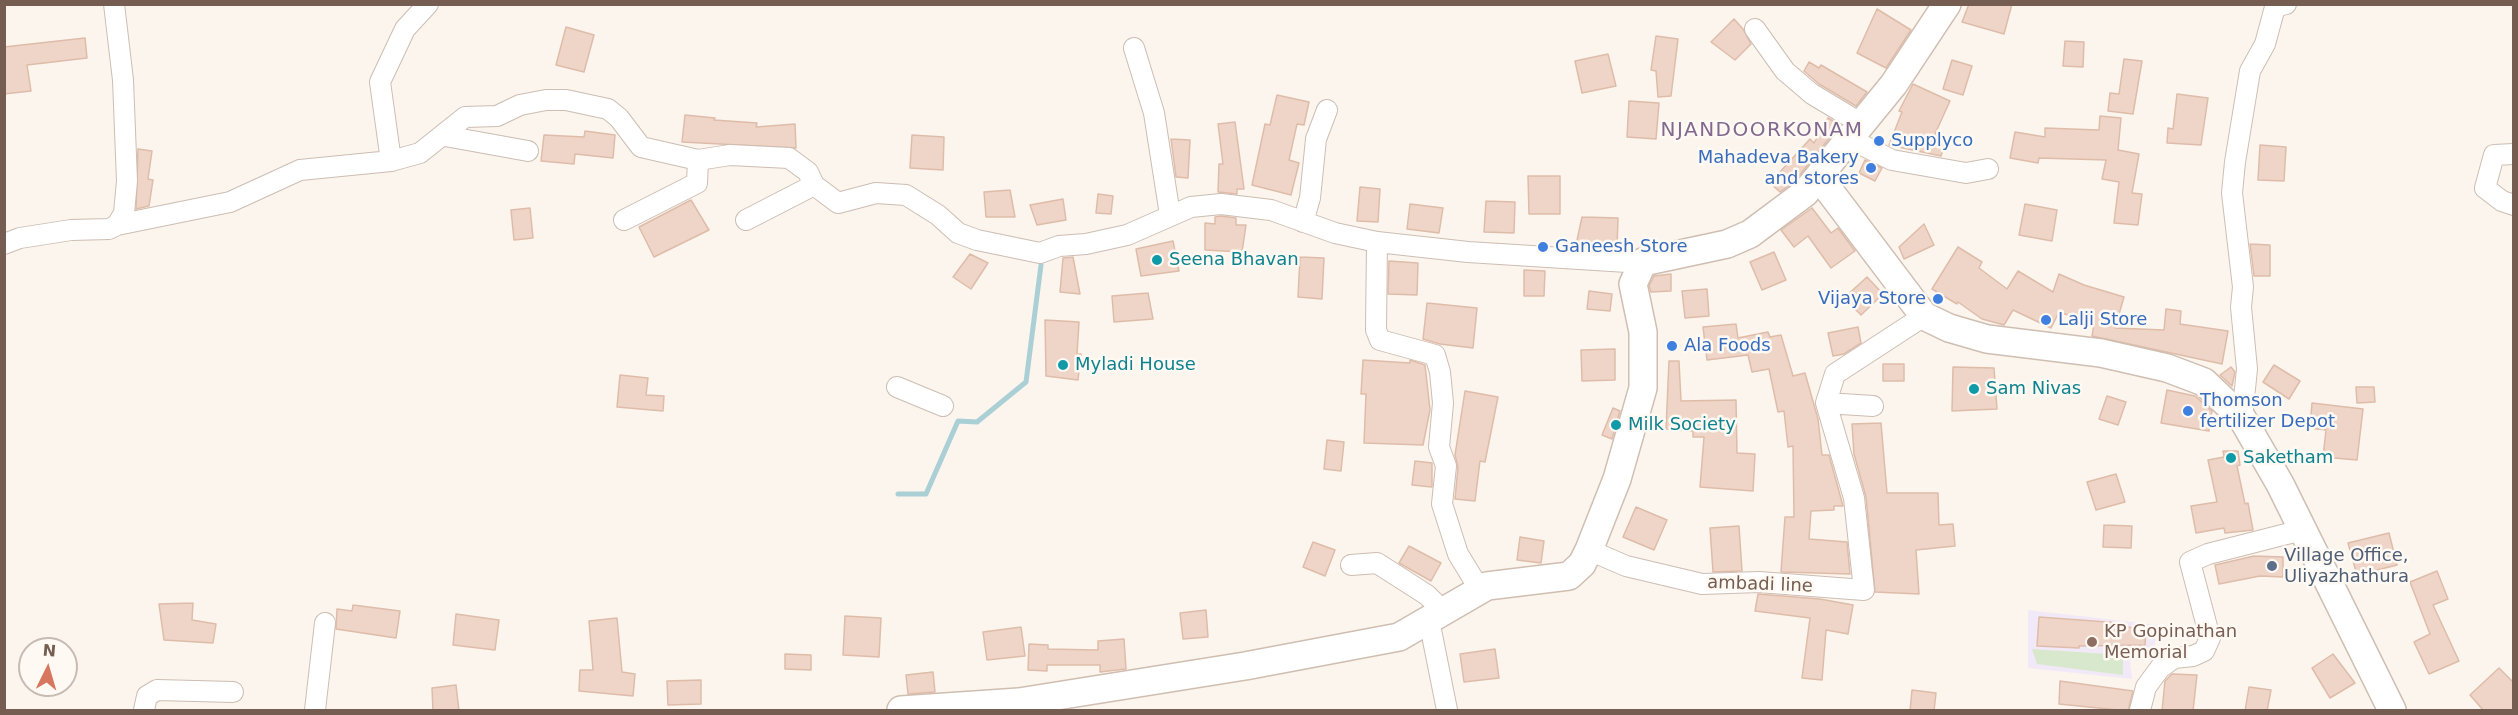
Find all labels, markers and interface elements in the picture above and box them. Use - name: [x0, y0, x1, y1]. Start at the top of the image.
- district label: NJANDOORKONAM: [1660, 119, 1864, 143]
- place label: Supplyco: [1891, 130, 1973, 152]
- marker: Supplyco: [1872, 134, 1886, 148]
- place label: Mahadeva Bakery and stores: [1698, 147, 1859, 190]
- marker: Mahadeva Bakery and stores: [1864, 161, 1878, 175]
- place label: Ganeesh Store: [1555, 236, 1688, 258]
- marker: Ganeesh Store: [1536, 240, 1550, 254]
- place label: Seena Bhavan: [1169, 249, 1299, 271]
- marker: Seena Bhavan: [1150, 253, 1164, 267]
- place label: Vijaya Store: [1818, 288, 1926, 310]
- marker: Vijaya Store: [1931, 292, 1945, 306]
- place label: Lalji Store: [2058, 309, 2147, 331]
- marker: Lalji Store: [2039, 313, 2053, 327]
- place label: Ala Foods: [1684, 335, 1771, 357]
- marker: Ala Foods: [1665, 339, 1679, 353]
- place label: Myladi House: [1075, 354, 1196, 376]
- marker: Myladi House: [1056, 358, 1070, 372]
- place label: Sam Nivas: [1986, 378, 2081, 400]
- marker: Sam Nivas: [1967, 382, 1981, 396]
- place label: Thomson fertilizer Depot: [2200, 390, 2335, 432]
- marker: Thomson fertilizer Depot: [2181, 404, 2195, 418]
- place label: Milk Society: [1628, 414, 1736, 436]
- marker: Milk Society: [1609, 418, 1623, 432]
- place label: Saketham: [2243, 447, 2333, 469]
- marker: Saketham: [2224, 451, 2238, 465]
- place label: Village Office, Uliyazhathura: [2284, 545, 2409, 588]
- marker: Village Office, Uliyazhathura: [2265, 559, 2279, 573]
- street label: ambadi line: [1707, 572, 1813, 598]
- place label: KP Gopinathan Memorial: [2104, 621, 2237, 664]
- marker: KP Gopinathan Memorial: [2085, 635, 2099, 649]
- north arrow: [18, 637, 78, 697]
- text: N: [42, 641, 57, 661]

